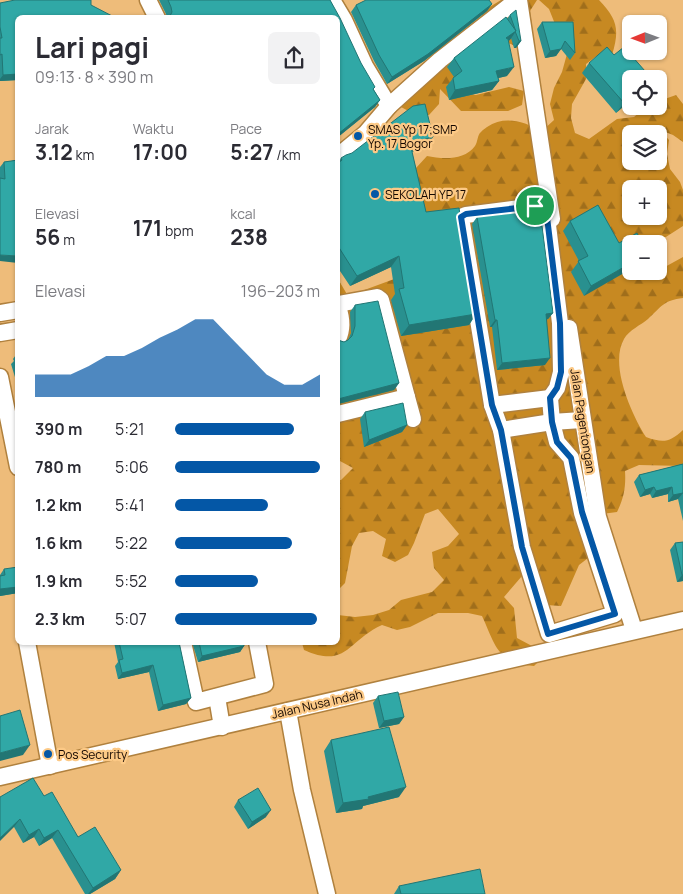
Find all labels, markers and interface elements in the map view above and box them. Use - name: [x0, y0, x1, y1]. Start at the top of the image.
- north arrow: [622, 15, 668, 60]
- map controls: [622, 15, 667, 280]
- text: Lari pagi: [35, 28, 149, 66]
- button: share: [268, 32, 320, 84]
- text: 09:13 · 8 × 390 m: [35, 66, 153, 88]
- button: locate: [622, 70, 667, 115]
- text: Jarak: [35, 119, 69, 138]
- text: Waktu: [133, 119, 174, 138]
- text: Pace: [230, 119, 262, 138]
- place label: SMAS Yp 17;SMP Yp. 17 Bogor: [368, 121, 457, 152]
- button: layers: [622, 125, 667, 170]
- marker: SMAS Yp 17;SMP Yp. 17 Bogor: [352, 130, 364, 142]
- text: 3.12: [35, 138, 73, 166]
- text: 17:00: [133, 138, 188, 166]
- text: 5:27: [230, 138, 274, 166]
- text: km: [73, 145, 94, 164]
- text: /km: [274, 145, 301, 164]
- button: +: [622, 180, 667, 225]
- pin: [514, 185, 556, 227]
- place label: SEKOLAH YP 17: [385, 186, 466, 203]
- marker: SEKOLAH YP 17: [369, 188, 381, 200]
- icon: arrive: [521, 192, 549, 220]
- text: Elevasi: [35, 204, 79, 223]
- text: kcal: [230, 204, 256, 223]
- text: 171: [133, 214, 162, 242]
- text: bpm: [162, 221, 194, 240]
- text: 56: [35, 223, 60, 251]
- text: 238: [230, 223, 268, 251]
- text: m: [60, 230, 75, 249]
- button: −: [622, 235, 667, 280]
- text: Elevasi: [35, 280, 86, 302]
- text: 196–203 m: [241, 280, 320, 302]
- street label: Jalan Pagentongan: [566, 368, 600, 474]
- text: 390 m: [35, 418, 82, 440]
- text: 5:21: [115, 418, 144, 440]
- text: 780 m: [35, 456, 81, 478]
- text: 5:06: [115, 456, 149, 478]
- text: 1.2 km: [35, 494, 82, 516]
- text: 5:41: [115, 494, 145, 516]
- text: 1.6 km: [35, 532, 82, 554]
- text: 5:22: [115, 532, 147, 554]
- text: 1.9 km: [35, 570, 82, 592]
- text: 5:52: [115, 570, 147, 592]
- text: 2.3 km: [35, 608, 85, 630]
- text: 5:07: [115, 608, 147, 630]
- street label: Jalan Nusa Indah: [270, 685, 364, 723]
- place label: Pos Security: [58, 746, 128, 763]
- marker: Pos Security: [42, 748, 54, 760]

